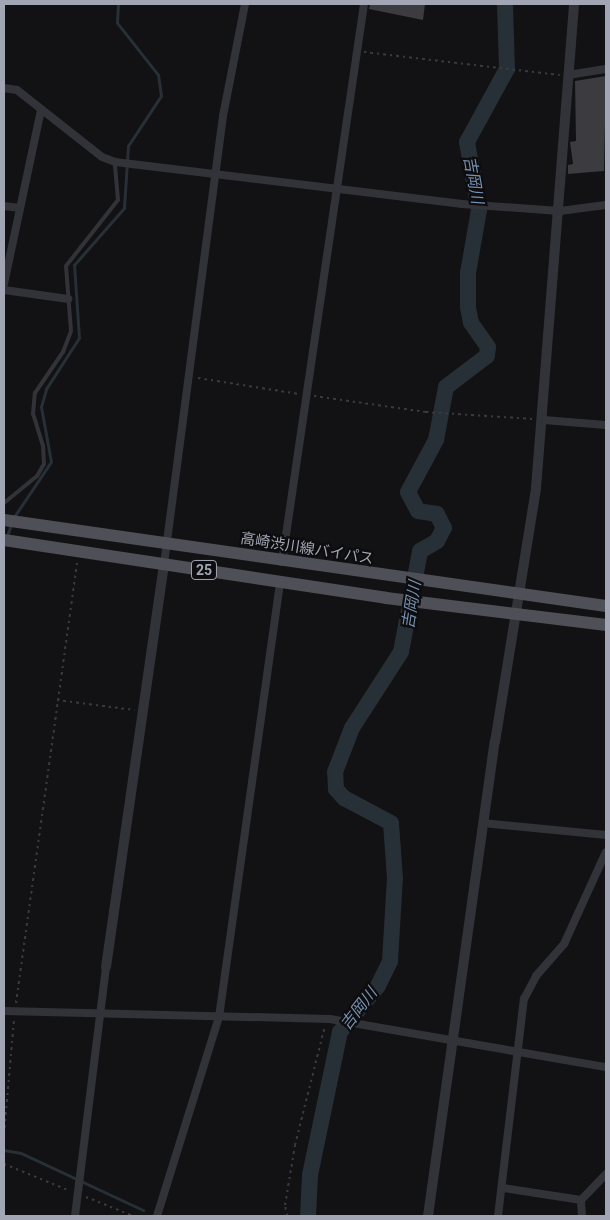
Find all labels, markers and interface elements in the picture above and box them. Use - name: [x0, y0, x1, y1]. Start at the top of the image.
- water label: 吉岡川: [459, 155, 487, 205]
- street label: 高崎渋川線バイパス: [239, 530, 375, 568]
- road number: 25: [190, 558, 218, 582]
- water label: 吉岡川: [399, 580, 425, 630]
- water label: 吉岡川: [337, 984, 381, 1034]

